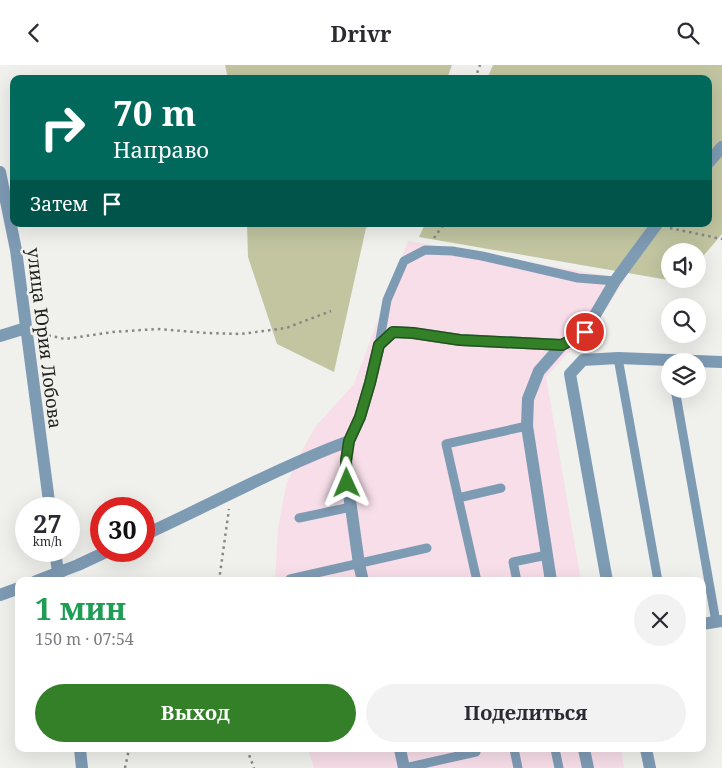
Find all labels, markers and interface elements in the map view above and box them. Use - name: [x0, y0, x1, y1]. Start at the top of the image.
- text: Drivr: [331, 18, 391, 48]
- icon: back: [20, 19, 48, 47]
- icon: search: [674, 19, 702, 47]
- text: 70 m: [113, 89, 196, 136]
- icon: right: [30, 95, 95, 160]
- text: Направо: [113, 134, 209, 164]
- icon: arrive: [98, 190, 126, 218]
- text: Затем: [30, 191, 88, 217]
- map controls: [661, 243, 706, 398]
- button: sound: [661, 243, 706, 288]
- street label: улица Юрия Лобова: [22, 246, 68, 430]
- button: search: [661, 298, 706, 343]
- pin: [564, 311, 606, 353]
- icon: arrive: [571, 318, 599, 346]
- button: layers: [661, 353, 706, 398]
- position arrow: [320, 456, 372, 508]
- speed limit sign: 30: [90, 497, 155, 562]
- text: 27: [33, 506, 62, 540]
- text: km/h: [33, 533, 62, 550]
- text: 1 мин: [35, 588, 126, 629]
- button: close: [634, 594, 686, 646]
- text: 150 m · 07:54: [35, 628, 134, 650]
- button: Выход: [35, 684, 356, 742]
- button: Поделиться: [366, 684, 686, 742]

